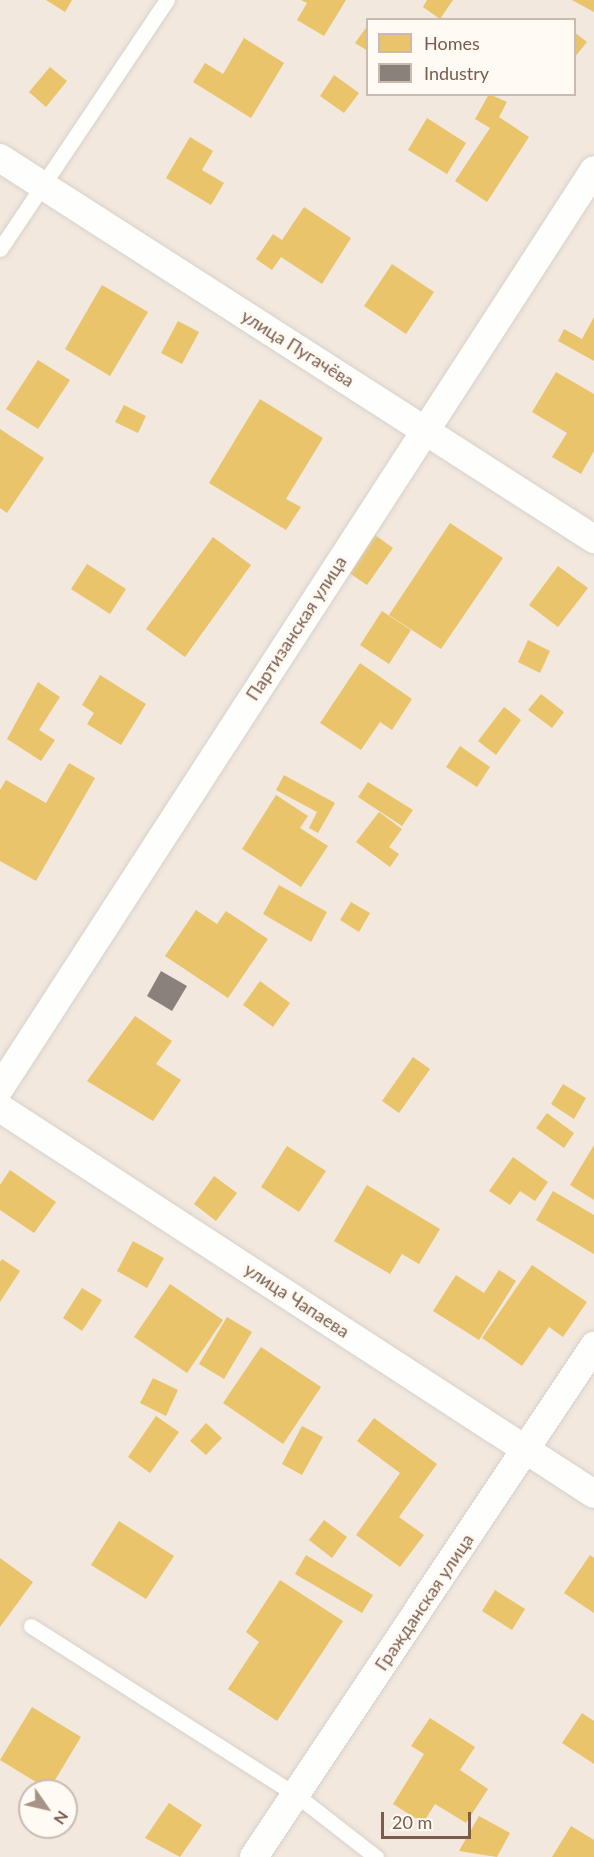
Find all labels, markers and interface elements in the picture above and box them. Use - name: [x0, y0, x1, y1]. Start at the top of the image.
- legend: [366, 18, 576, 96]
- text: Homes: [424, 32, 480, 54]
- text: Industry: [424, 62, 489, 84]
- street label: улица Пугачёва: [238, 305, 358, 391]
- street label: Партизанская улица: [241, 552, 351, 704]
- street label: улица Чапаева: [240, 1258, 354, 1342]
- street label: Гражданская улица: [370, 1529, 478, 1675]
- north arrow: [18, 1779, 78, 1839]
- scale bar: [384, 1800, 474, 1838]
- text: N: [50, 1808, 73, 1829]
- text: 20 m: [392, 1811, 432, 1833]

